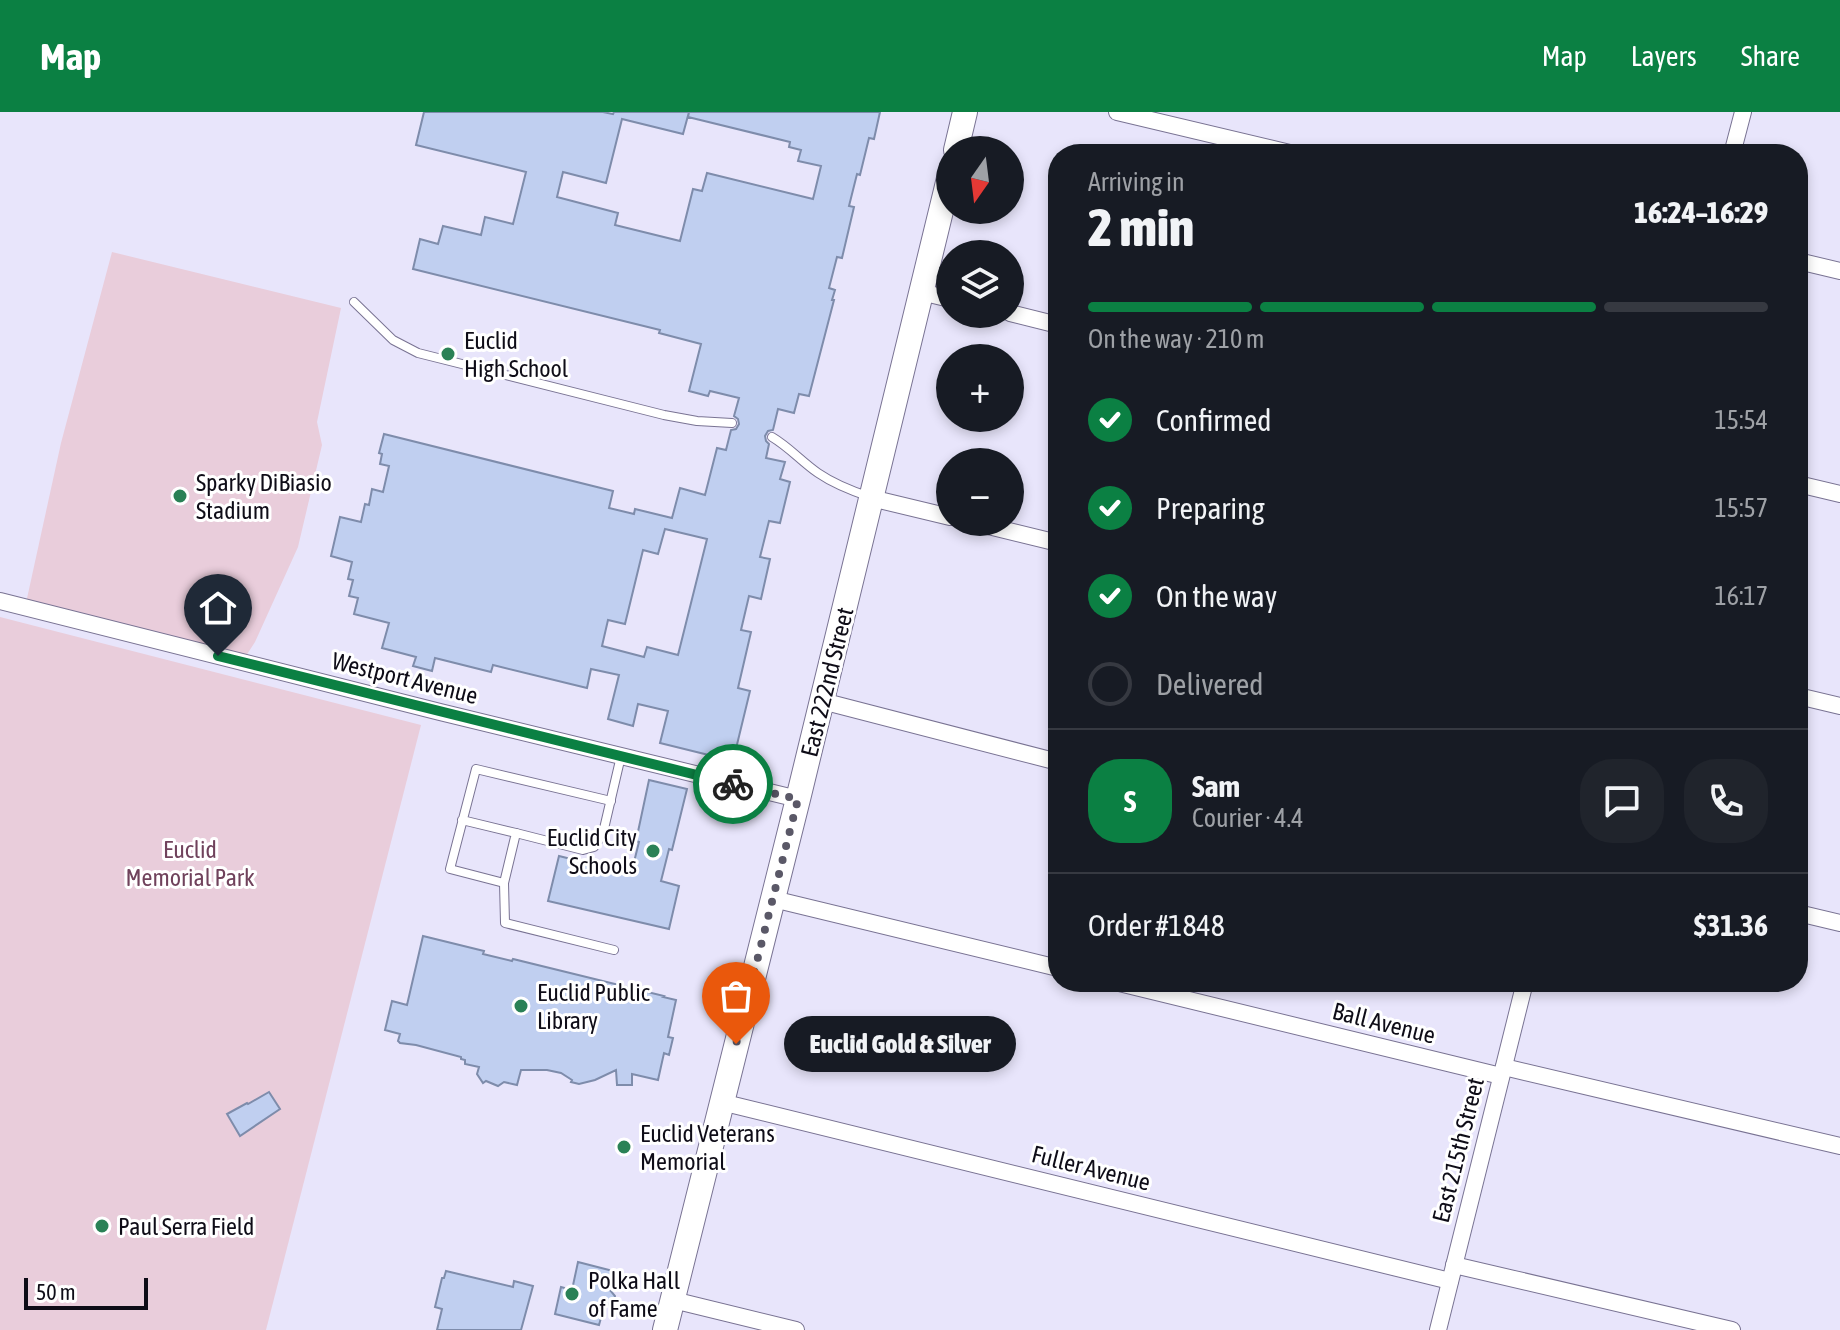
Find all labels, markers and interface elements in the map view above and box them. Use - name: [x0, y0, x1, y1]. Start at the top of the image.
- text: Map: [40, 35, 101, 78]
- text: Map: [1542, 40, 1587, 72]
- text: Layers: [1631, 40, 1697, 72]
- text: Share: [1741, 40, 1800, 72]
- north arrow: [936, 136, 1024, 224]
- map controls: [936, 136, 1024, 536]
- text: Arriving in: [1088, 167, 1185, 197]
- text: 16:24–16:29: [1634, 195, 1768, 229]
- text: 2 min: [1088, 197, 1194, 257]
- button: layers: [936, 240, 1024, 328]
- text: On the way · 210 m: [1088, 324, 1265, 354]
- place label: Euclid High School: [464, 327, 569, 382]
- button: +: [936, 344, 1024, 432]
- marker: Euclid High School: [439, 345, 457, 363]
- icon: check: [1088, 398, 1132, 442]
- text: Confirmed: [1156, 403, 1271, 437]
- text: 15:54: [1714, 405, 1768, 435]
- button: −: [936, 448, 1024, 536]
- place label: Sparky DiBiasio Stadium: [196, 469, 332, 524]
- icon: check: [1088, 486, 1132, 530]
- marker: Sparky DiBiasio Stadium: [171, 487, 189, 505]
- text: Preparing: [1156, 491, 1265, 525]
- text: 15:57: [1714, 493, 1768, 523]
- pin: [184, 574, 252, 656]
- icon: check: [1088, 574, 1132, 618]
- text: On the way: [1156, 579, 1277, 613]
- text: 16:17: [1714, 581, 1768, 611]
- icon: home: [196, 586, 240, 630]
- street label: East 222nd Street: [795, 604, 859, 759]
- street label: Westport Avenue: [329, 647, 481, 709]
- text: Delivered: [1156, 667, 1264, 701]
- courier: [693, 744, 773, 824]
- button: chat: [1580, 759, 1664, 843]
- button: phone: [1684, 759, 1768, 843]
- icon: bike: [711, 762, 755, 806]
- text: Sam: [1192, 769, 1240, 803]
- text: S: [1124, 784, 1136, 818]
- text: Courier · 4.4: [1192, 803, 1303, 833]
- place label: Euclid City Schools: [547, 824, 637, 879]
- park label: Euclid Memorial Park: [125, 836, 255, 891]
- marker: Euclid City Schools: [644, 842, 662, 860]
- text: Order #1848: [1088, 908, 1225, 942]
- text: $31.36: [1694, 908, 1768, 942]
- pin: [702, 962, 770, 1044]
- icon: bag: [714, 974, 758, 1018]
- place label: Euclid Public Library: [537, 979, 650, 1034]
- marker: Euclid Public Library: [512, 997, 530, 1015]
- street label: Ball Avenue: [1330, 997, 1438, 1049]
- callout: Euclid Gold & Silver: [784, 1016, 1016, 1072]
- text: Euclid Gold & Silver: [809, 1029, 991, 1059]
- street label: East 215th Street: [1427, 1075, 1489, 1225]
- place label: Euclid Veterans Memorial: [640, 1120, 775, 1175]
- marker: Euclid Veterans Memorial: [615, 1138, 633, 1156]
- street label: Fuller Avenue: [1029, 1140, 1153, 1196]
- place label: Paul Serra Field: [118, 1213, 254, 1240]
- marker: Paul Serra Field: [93, 1217, 111, 1235]
- place label: Polka Hall of Fame: [588, 1267, 681, 1322]
- scale bar: [24, 1274, 148, 1310]
- text: 50 m: [36, 1279, 76, 1305]
- marker: Polka Hall of Fame: [563, 1285, 581, 1303]

